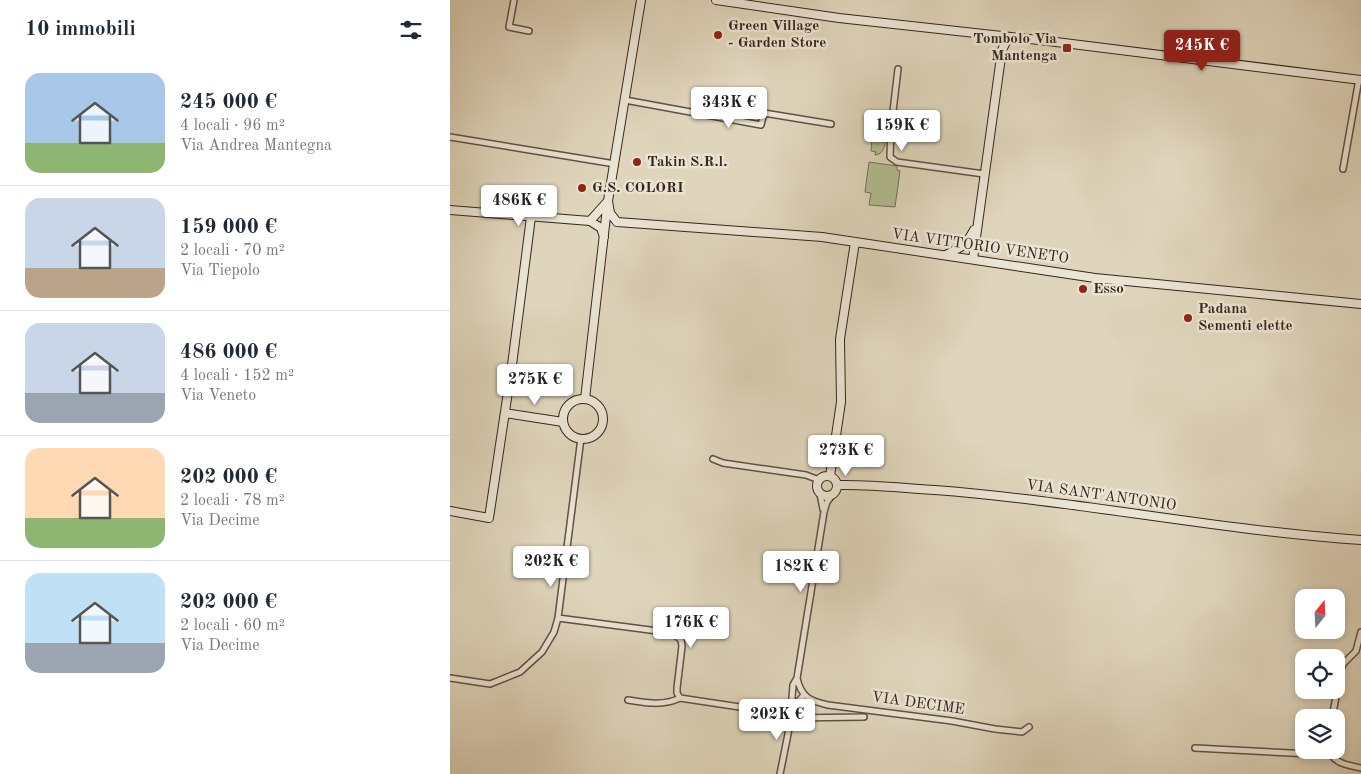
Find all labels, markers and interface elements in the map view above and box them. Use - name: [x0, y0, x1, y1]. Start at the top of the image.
- icon: filters: [397, 16, 425, 44]
- text: 10 immobili: [25, 19, 136, 40]
- place label: Green Village - Garden Store: [728, 19, 826, 51]
- marker: Green Village - Garden Store: [712, 29, 724, 41]
- pin: 245K €: [1161, 30, 1243, 72]
- place label: Tombolo Via Mantenga: [973, 32, 1057, 64]
- text: 245K €: [1175, 38, 1229, 54]
- marker: Tombolo Via Mantenga: [1061, 42, 1073, 54]
- pin: 343K €: [688, 86, 770, 129]
- text: 245 000 €: [180, 92, 277, 113]
- icon: home: [65, 93, 125, 153]
- text: 343K €: [702, 95, 756, 111]
- pin: 159K €: [861, 110, 943, 152]
- text: 4 locali · 96 m²: [180, 118, 285, 134]
- text: 159K €: [875, 118, 929, 134]
- text: Via Andrea Mantegna: [180, 138, 332, 154]
- place label: Takin S.R.l.: [647, 155, 727, 170]
- marker: Takin S.R.l.: [631, 156, 643, 168]
- place label: G.S. COLORI: [592, 181, 684, 196]
- marker: G.S. COLORI: [576, 182, 588, 194]
- pin: 486K €: [478, 184, 560, 227]
- text: 486K €: [492, 193, 546, 209]
- text: 159 000 €: [180, 217, 277, 238]
- icon: home: [65, 218, 125, 278]
- street label: VIA VITTORIO VENETO: [890, 227, 1070, 267]
- text: 2 locali · 70 m²: [180, 243, 285, 259]
- text: Via Tiepolo: [180, 263, 260, 279]
- place label: Esso: [1093, 282, 1124, 297]
- marker: Esso: [1077, 283, 1089, 295]
- place label: Padana Sementi elette: [1198, 302, 1293, 334]
- marker: Padana Sementi elette: [1182, 312, 1194, 324]
- text: 486 000 €: [180, 342, 277, 363]
- icon: home: [65, 343, 125, 403]
- pin: 275K €: [494, 364, 576, 406]
- text: 4 locali · 152 m²: [180, 368, 294, 384]
- text: 275K €: [508, 372, 562, 388]
- text: Via Veneto: [180, 388, 256, 404]
- pin: 273K €: [805, 434, 887, 477]
- text: 273K €: [819, 443, 873, 459]
- text: 202 000 €: [180, 467, 277, 488]
- icon: home: [65, 468, 125, 528]
- street label: VIA SANT'ANTONIO: [1025, 478, 1177, 514]
- text: 2 locali · 78 m²: [180, 493, 285, 509]
- text: Via Decime: [180, 513, 260, 529]
- pin: 202K €: [510, 546, 592, 588]
- pin: 182K €: [760, 550, 842, 593]
- text: 202K €: [524, 554, 578, 570]
- text: 182K €: [774, 559, 828, 575]
- north arrow: [1295, 589, 1345, 639]
- map controls: [1295, 589, 1345, 759]
- text: 202 000 €: [180, 592, 277, 613]
- icon: home: [65, 593, 125, 653]
- pin: 176K €: [650, 606, 732, 649]
- text: 176K €: [664, 615, 718, 631]
- text: 2 locali · 60 m²: [180, 618, 285, 634]
- text: Via Decime: [180, 638, 260, 654]
- button: locate: [1295, 649, 1345, 699]
- street label: VIA DECIME: [870, 690, 966, 718]
- pin: 202K €: [736, 698, 818, 741]
- text: 202K €: [750, 707, 804, 723]
- button: layers: [1295, 709, 1345, 759]

